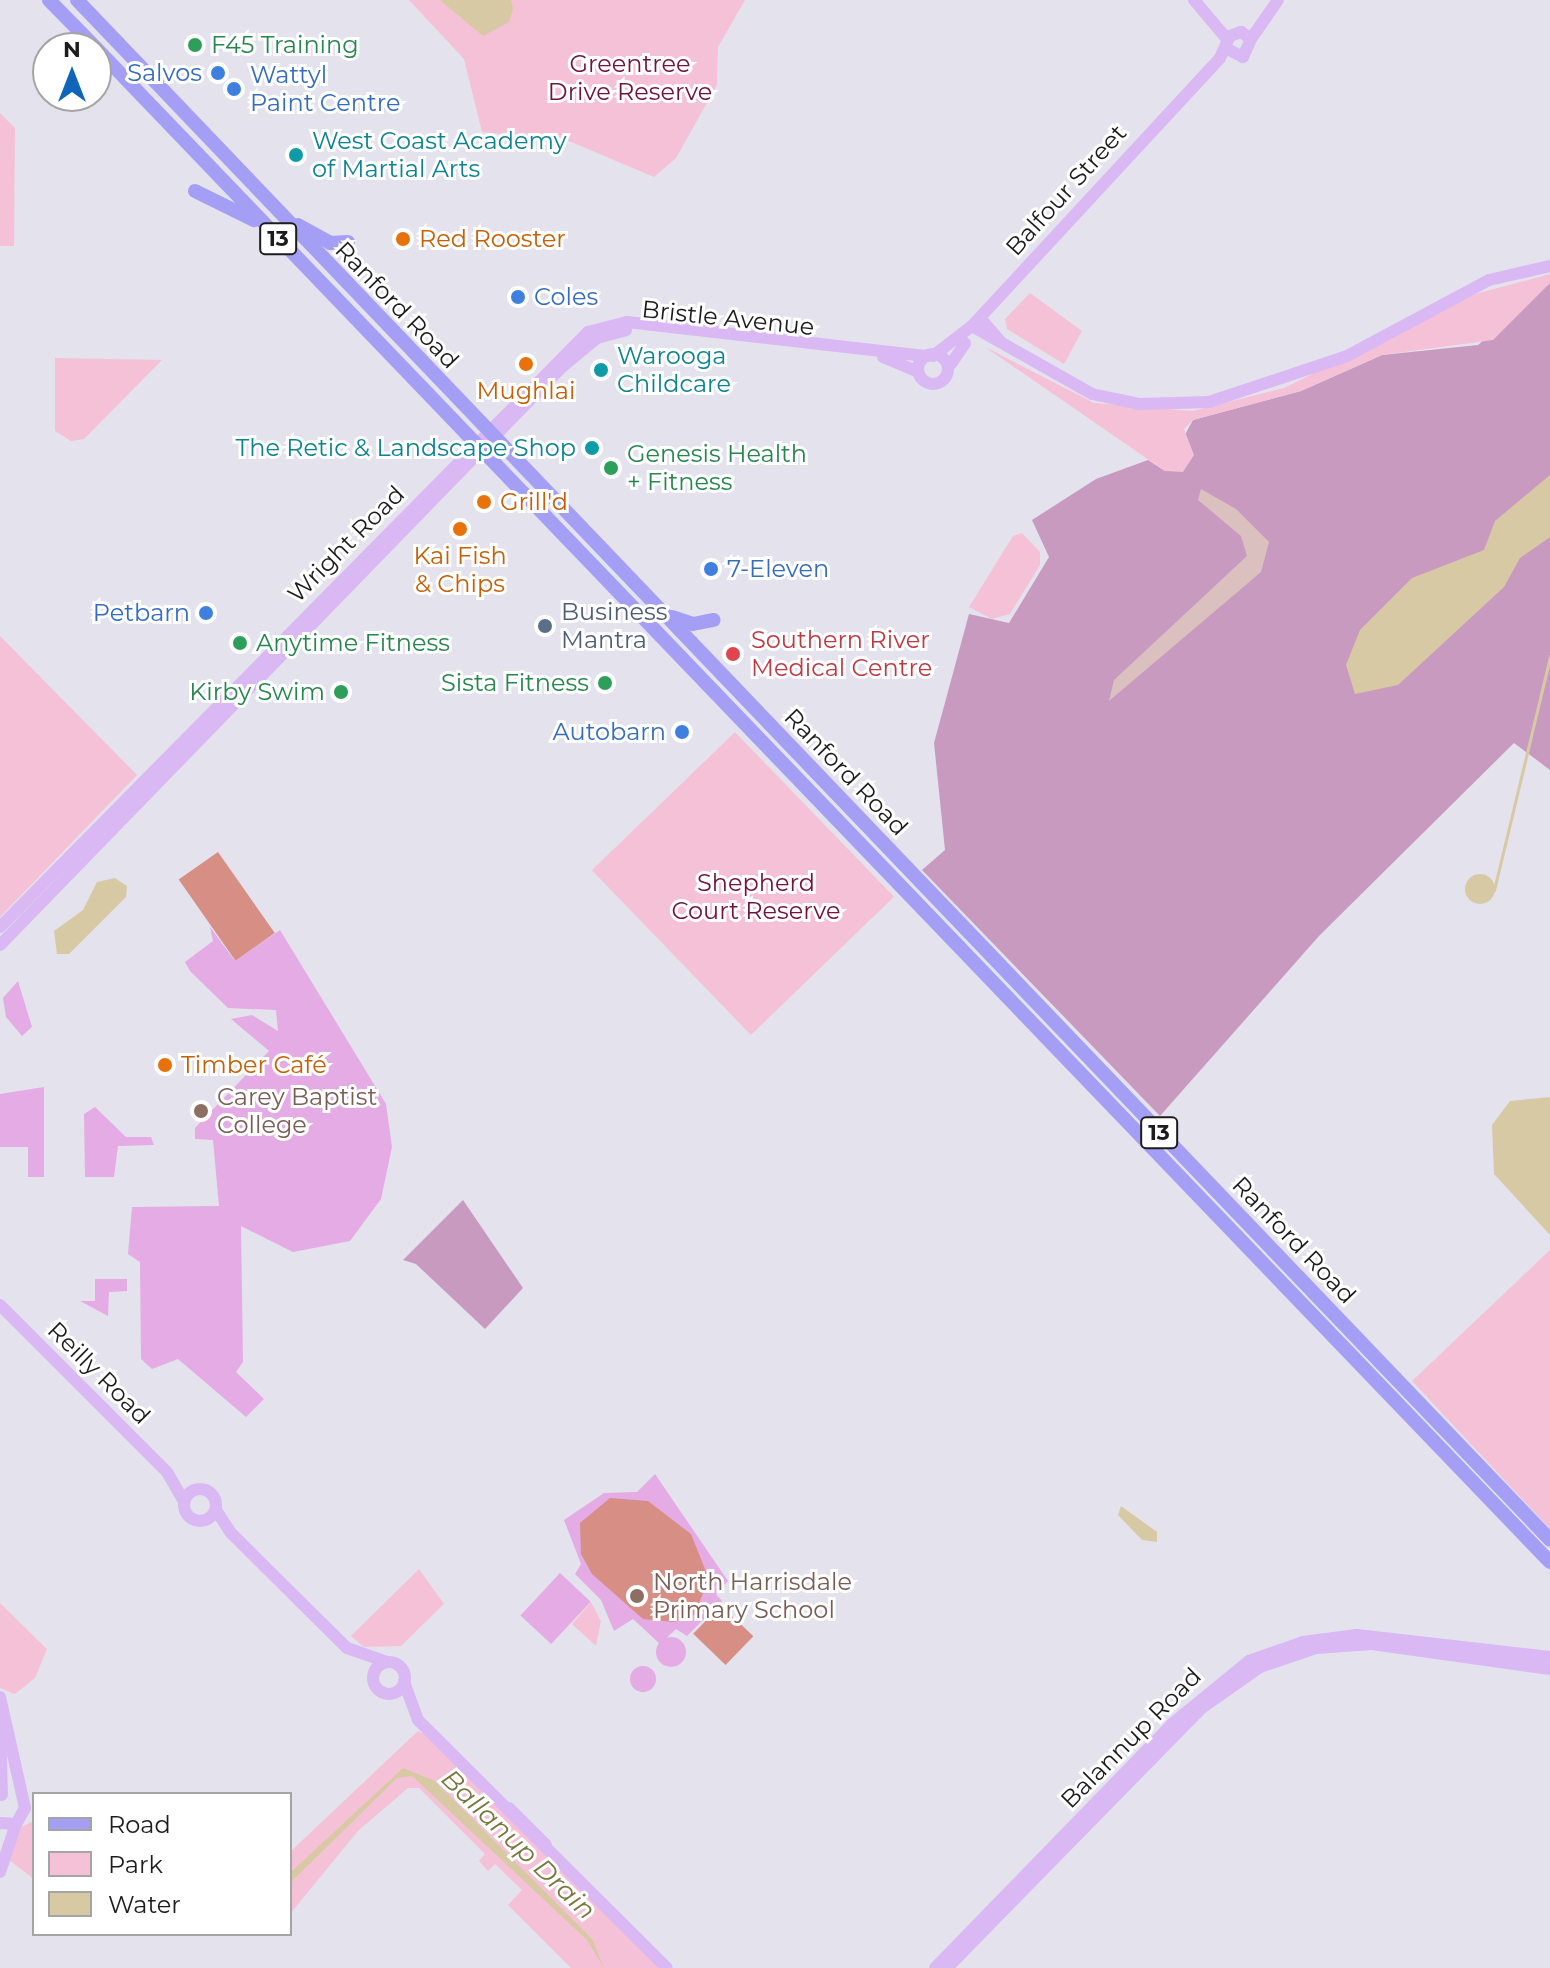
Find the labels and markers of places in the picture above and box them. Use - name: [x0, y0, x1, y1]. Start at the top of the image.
- place label: F45 Training: [211, 31, 359, 59]
- marker: F45 Training: [186, 36, 204, 54]
- place label: Salvos: [127, 59, 202, 87]
- place label: Wattyl Paint Centre: [250, 61, 400, 117]
- marker: Salvos: [209, 64, 227, 82]
- marker: Wattyl Paint Centre: [225, 80, 243, 98]
- place label: West Coast Academy of Martial Arts: [312, 127, 566, 183]
- marker: West Coast Academy of Martial Arts: [287, 146, 305, 164]
- place label: Red Rooster: [419, 225, 566, 253]
- marker: Red Rooster: [394, 230, 412, 248]
- place label: Coles: [534, 283, 598, 311]
- marker: Coles: [509, 288, 527, 306]
- place label: Warooga Childcare: [617, 342, 731, 398]
- marker: Mughlai: [517, 355, 535, 373]
- marker: Warooga Childcare: [592, 361, 610, 379]
- place label: Mughlai: [477, 377, 575, 405]
- place label: The Retic & Landscape Shop: [235, 434, 576, 462]
- marker: The Retic & Landscape Shop: [583, 439, 601, 457]
- place label: Genesis Health + Fitness: [627, 440, 807, 496]
- marker: Genesis Health + Fitness: [602, 459, 620, 477]
- place label: Grill'd: [500, 488, 568, 516]
- marker: Grill'd: [475, 493, 493, 511]
- marker: Kai Fish & Chips: [451, 520, 469, 538]
- place label: Kai Fish & Chips: [413, 542, 507, 598]
- place label: 7-Eleven: [727, 555, 829, 583]
- marker: 7-Eleven: [702, 560, 720, 578]
- place label: Business Mantra: [561, 598, 668, 654]
- place label: Petbarn: [93, 599, 190, 627]
- marker: Petbarn: [197, 604, 215, 622]
- marker: Business Mantra: [536, 617, 554, 635]
- place label: Southern River Medical Centre: [751, 626, 932, 682]
- place label: Anytime Fitness: [256, 629, 450, 657]
- marker: Anytime Fitness: [231, 634, 249, 652]
- marker: Southern River Medical Centre: [722, 643, 744, 665]
- place label: Sista Fitness: [441, 669, 589, 697]
- marker: Sista Fitness: [596, 674, 614, 692]
- place label: Kirby Swim: [189, 678, 325, 706]
- marker: Kirby Swim: [332, 683, 350, 701]
- place label: Autobarn: [553, 718, 666, 746]
- marker: Autobarn: [673, 723, 691, 741]
- place label: Timber Café: [181, 1051, 327, 1079]
- marker: Timber Café: [156, 1056, 174, 1074]
- place label: Carey Baptist College: [217, 1083, 377, 1139]
- marker: Carey Baptist College: [192, 1102, 210, 1120]
- place label: North Harrisdale Primary School: [653, 1568, 852, 1624]
- marker: North Harrisdale Primary School: [628, 1587, 646, 1605]

